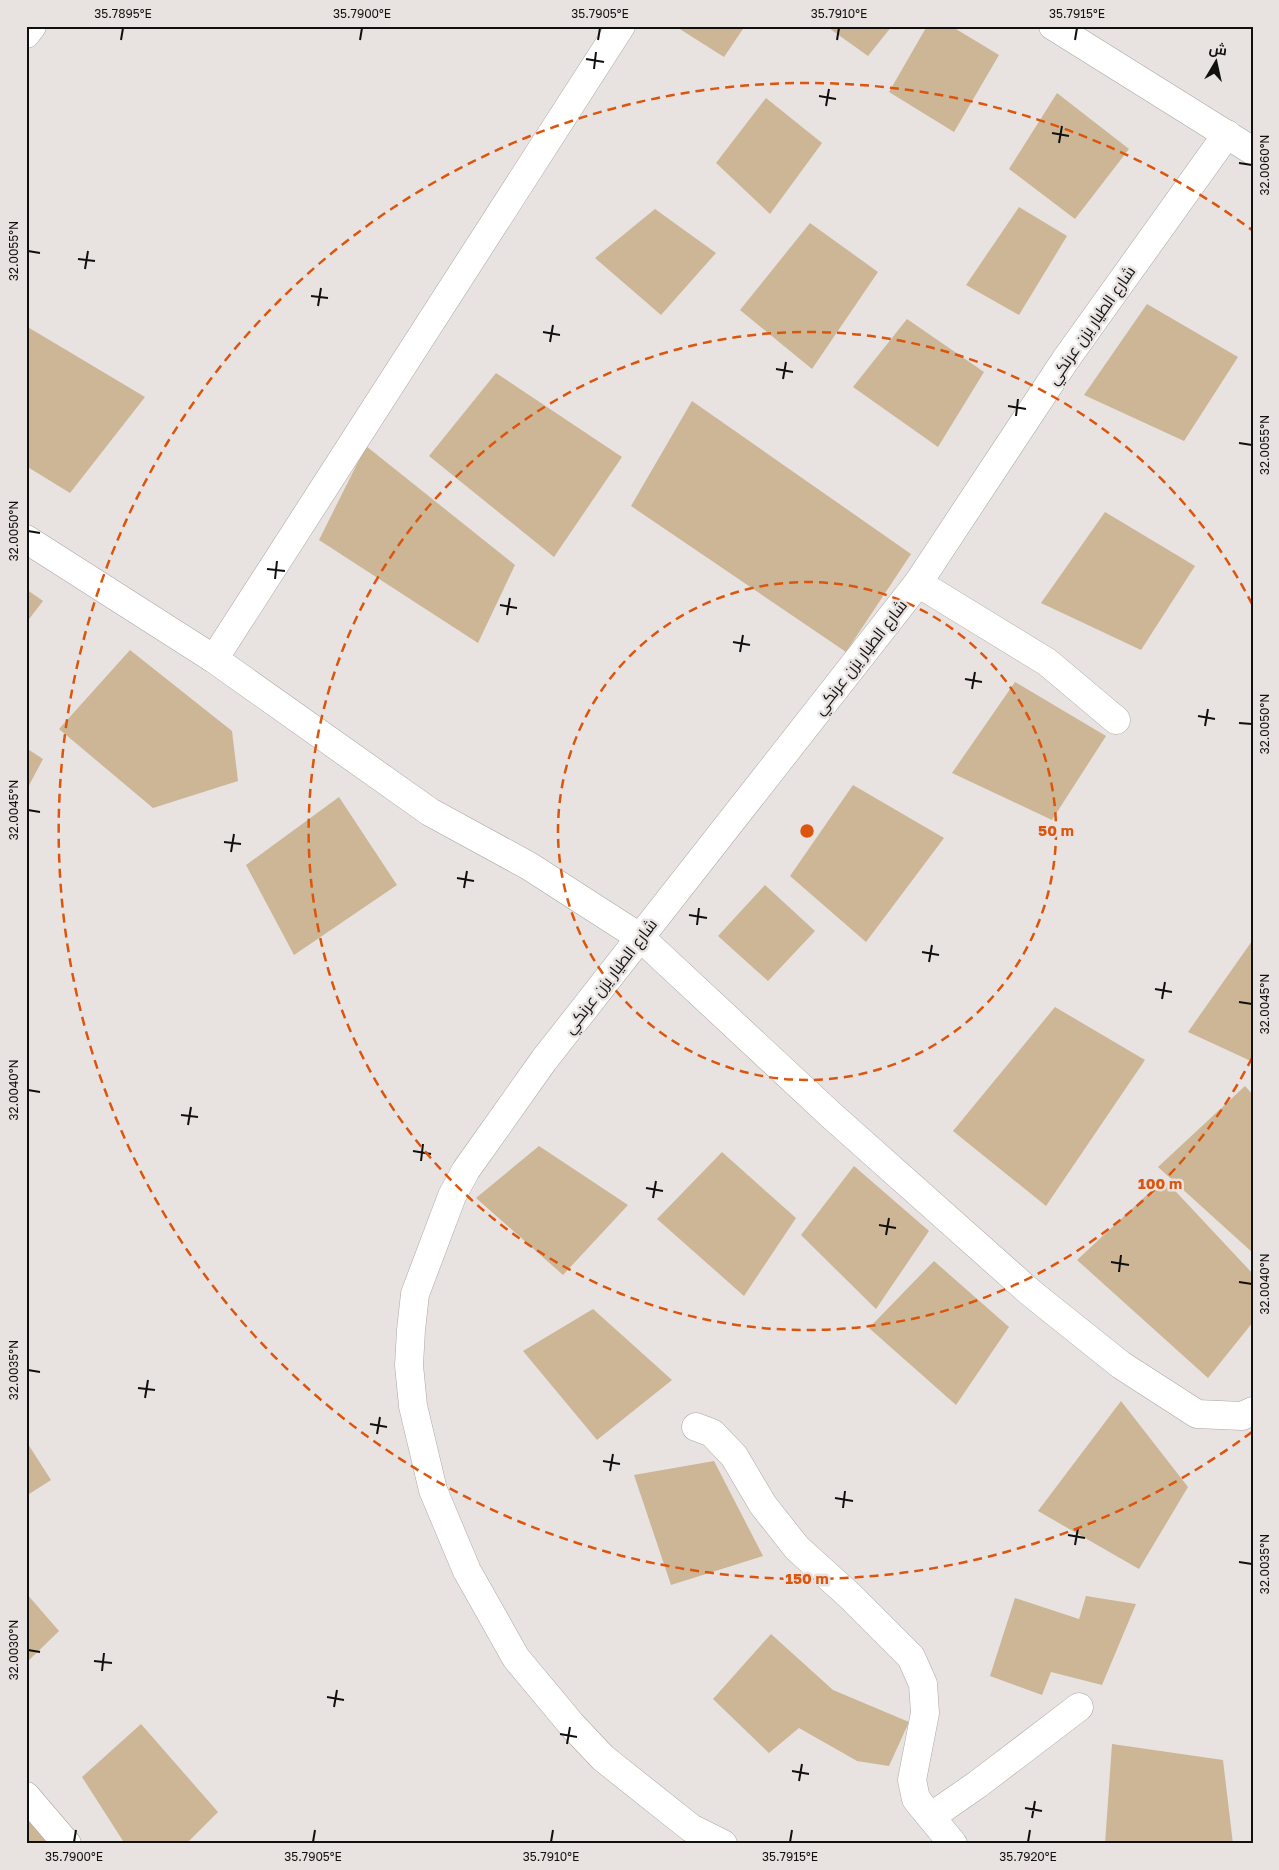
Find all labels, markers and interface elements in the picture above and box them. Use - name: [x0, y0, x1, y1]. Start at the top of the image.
- text: 35.7895°E: [94, 6, 152, 21]
- text: 35.7900°E: [333, 6, 391, 21]
- text: 35.7905°E: [571, 6, 629, 21]
- text: 35.7910°E: [811, 6, 867, 21]
- text: 35.7915°E: [1049, 6, 1105, 21]
- north arrow: [1192, 38, 1242, 88]
- text: ش: [1208, 39, 1228, 59]
- text: 32.0060°N: [1257, 135, 1272, 195]
- text: 32.0055°N: [6, 221, 21, 281]
- street label: شارع الطيار يزن عرنكي: [1043, 262, 1143, 390]
- text: 32.0055°N: [1257, 415, 1272, 475]
- text: 32.0050°N: [6, 501, 21, 561]
- street label: شارع الطيار يزن عرنكي: [809, 596, 914, 721]
- text: 32.0050°N: [1257, 694, 1272, 754]
- text: 32.0045°N: [6, 780, 21, 840]
- text: 50 m: [1038, 821, 1074, 839]
- centre of rings: [798, 822, 816, 840]
- street label: شارع الطيار يزن عرنكي: [559, 915, 664, 1040]
- text: 32.0045°N: [1257, 974, 1272, 1034]
- text: 32.0040°N: [6, 1059, 21, 1121]
- text: 100 m: [1138, 1174, 1182, 1192]
- text: 32.0040°N: [1257, 1253, 1272, 1315]
- text: 32.0035°N: [6, 1340, 21, 1400]
- text: 32.0035°N: [1257, 1534, 1272, 1594]
- text: 150 m: [785, 1569, 829, 1587]
- text: 32.0030°N: [6, 1620, 21, 1680]
- text: 35.7900°E: [45, 1849, 103, 1864]
- text: 35.7905°E: [284, 1849, 342, 1864]
- text: 35.7910°E: [523, 1849, 579, 1864]
- text: 35.7915°E: [762, 1849, 818, 1864]
- text: 35.7920°E: [999, 1849, 1057, 1864]

